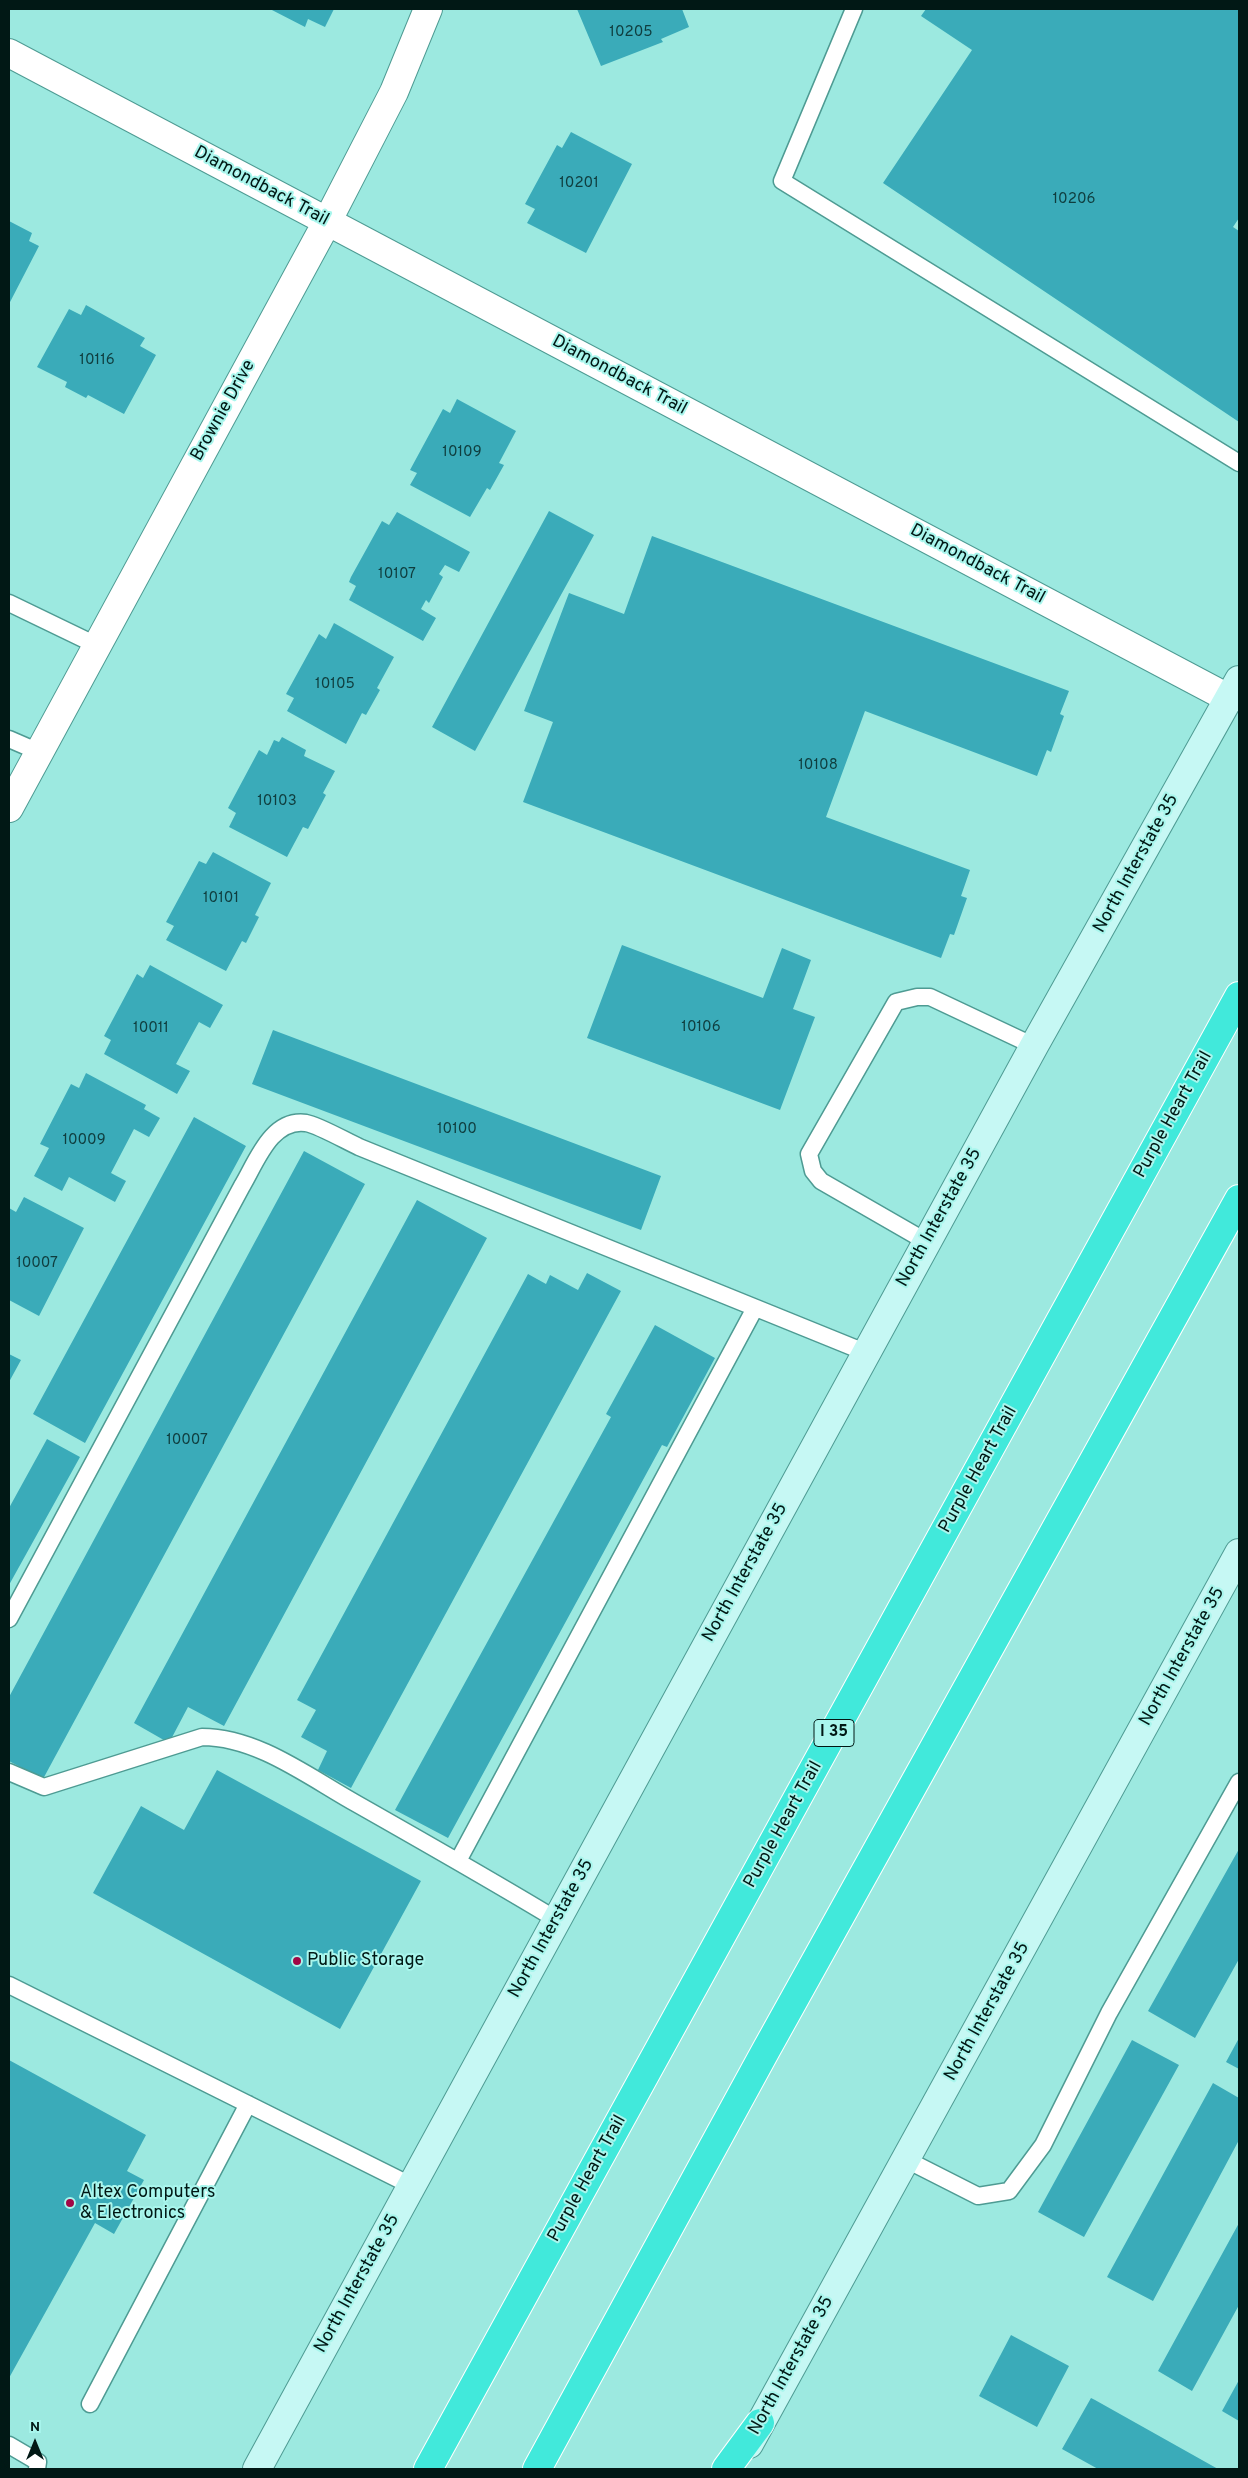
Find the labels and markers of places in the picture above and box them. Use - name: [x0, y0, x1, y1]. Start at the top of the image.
- place label: Public Storage: [307, 1950, 424, 1972]
- marker: Public Storage: [291, 1955, 303, 1967]
- place label: Altex Computers & Electronics: [80, 2182, 215, 2224]
- marker: Altex Computers & Electronics: [64, 2197, 76, 2209]

